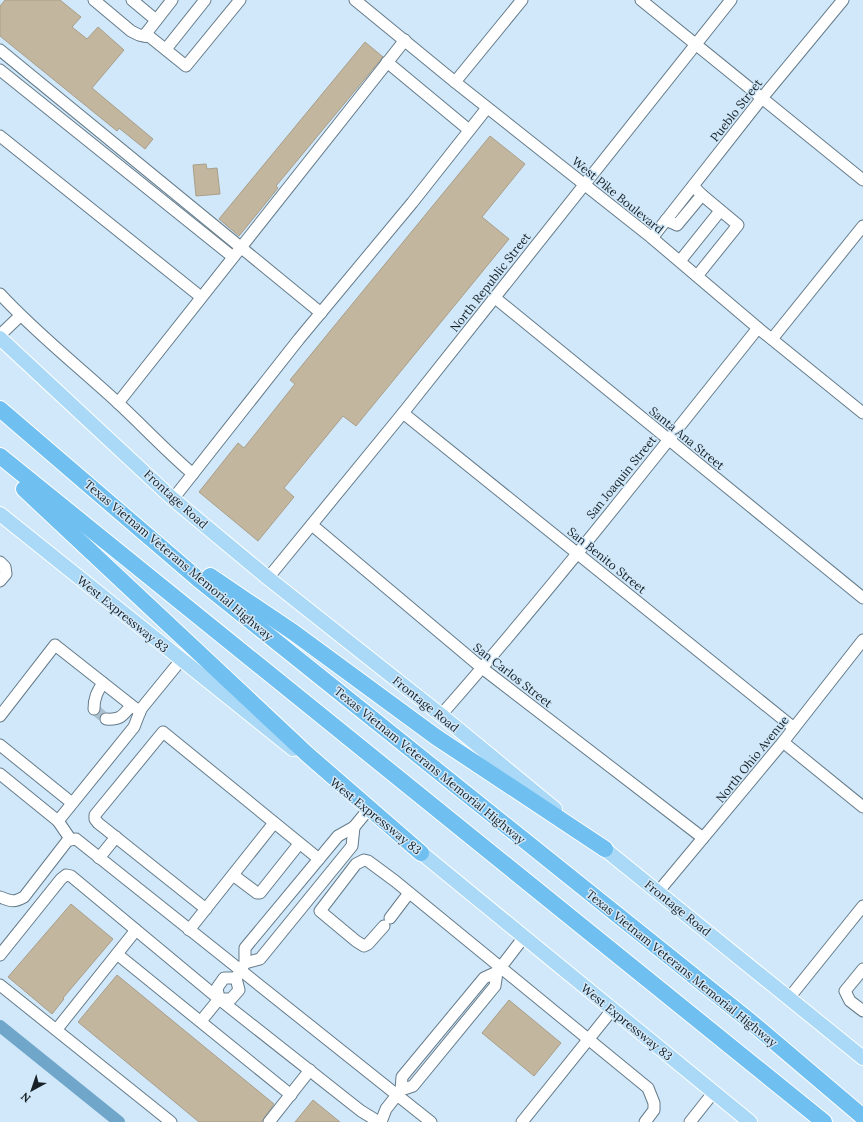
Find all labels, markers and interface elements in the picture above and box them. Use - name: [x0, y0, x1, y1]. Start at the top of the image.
- street label: Pueblo Street: [707, 75, 765, 144]
- street label: West Pike Boulevard: [569, 153, 667, 237]
- street label: North Republic Street: [447, 229, 534, 335]
- street label: Santa Ana Street: [646, 403, 728, 473]
- street label: San Joaquin Street: [583, 432, 659, 522]
- street label: Frontage Road: [141, 466, 211, 532]
- street label: Texas Vietnam Veterans Memorial Highway: [82, 477, 277, 644]
- street label: San Benito Street: [565, 524, 650, 597]
- street label: West Expressway 83: [74, 572, 172, 656]
- street label: San Carlos Street: [470, 639, 556, 711]
- street label: Frontage Road: [390, 673, 462, 735]
- street label: Texas Vietnam Veterans Memorial Highway: [331, 683, 529, 847]
- street label: North Ohio Avenue: [712, 712, 792, 805]
- street label: West Expressway 83: [327, 774, 425, 858]
- street label: Frontage Road: [642, 877, 714, 939]
- street label: Texas Vietnam Veterans Memorial Highway: [583, 886, 781, 1050]
- street label: West Expressway 83: [578, 980, 676, 1064]
- north arrow: [12, 1070, 52, 1110]
- text: N: [17, 1089, 33, 1106]

